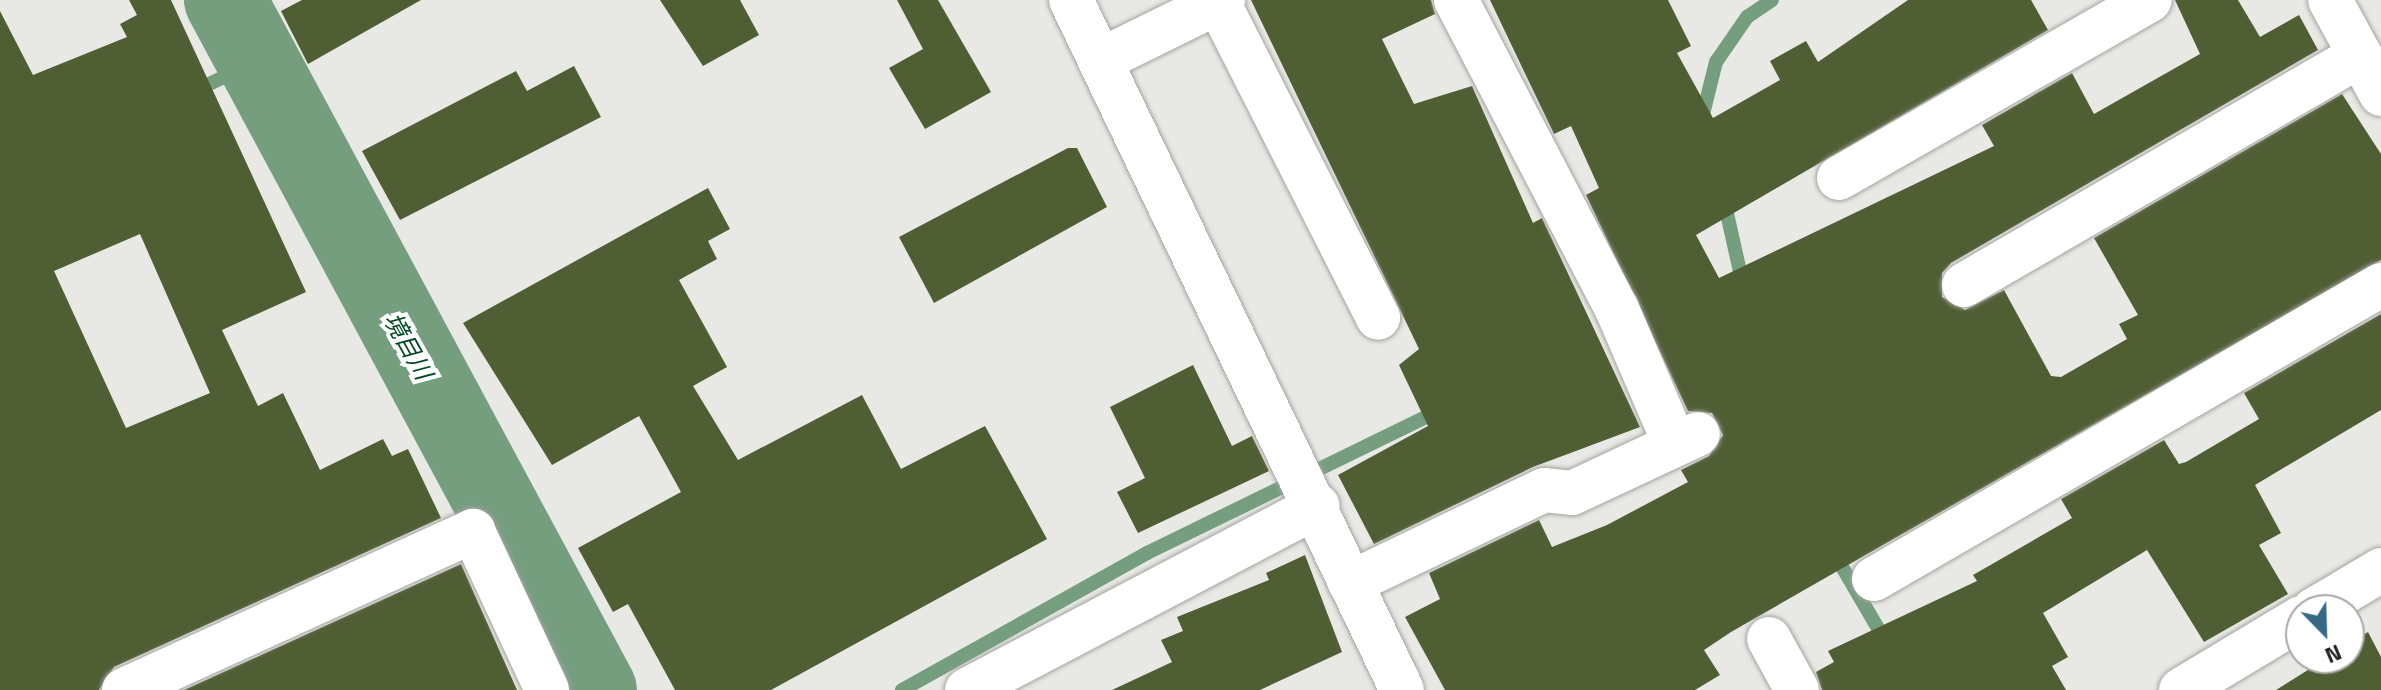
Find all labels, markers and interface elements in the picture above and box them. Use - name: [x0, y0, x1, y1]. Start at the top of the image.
- water label: 境目川: [378, 308, 438, 384]
- north arrow: [2285, 594, 2365, 674]
- text: N: [2320, 636, 2347, 673]

